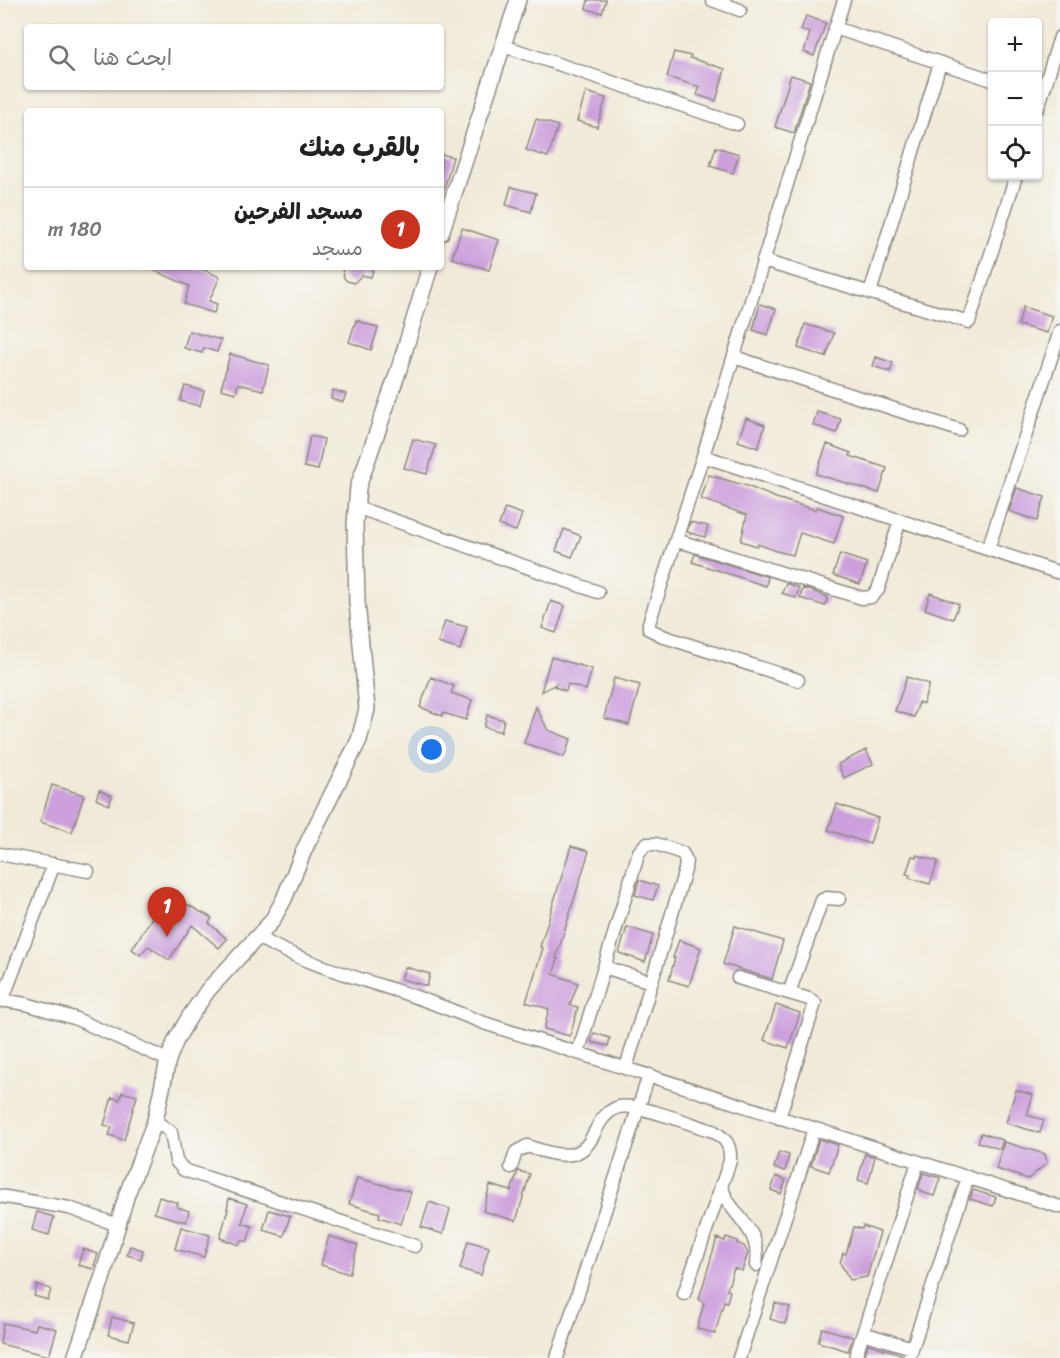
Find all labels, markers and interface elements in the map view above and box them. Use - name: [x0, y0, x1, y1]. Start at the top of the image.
- map controls: [988, 18, 1042, 180]
- button: +: [988, 18, 1042, 72]
- search box: [24, 24, 444, 90]
- text: ابحث هنا: [93, 38, 172, 77]
- icon: search: [45, 41, 78, 74]
- button: −: [988, 72, 1042, 126]
- text: بالقرب منك: [299, 124, 420, 170]
- button: locate: [988, 126, 1042, 180]
- text: مسجد الفرحين: [234, 192, 363, 231]
- text: 180 m: [48, 212, 102, 247]
- text: 1: [396, 212, 405, 247]
- text: مسجد: [312, 231, 363, 266]
- your location: [417, 735, 446, 764]
- pin: 1: [148, 888, 186, 937]

